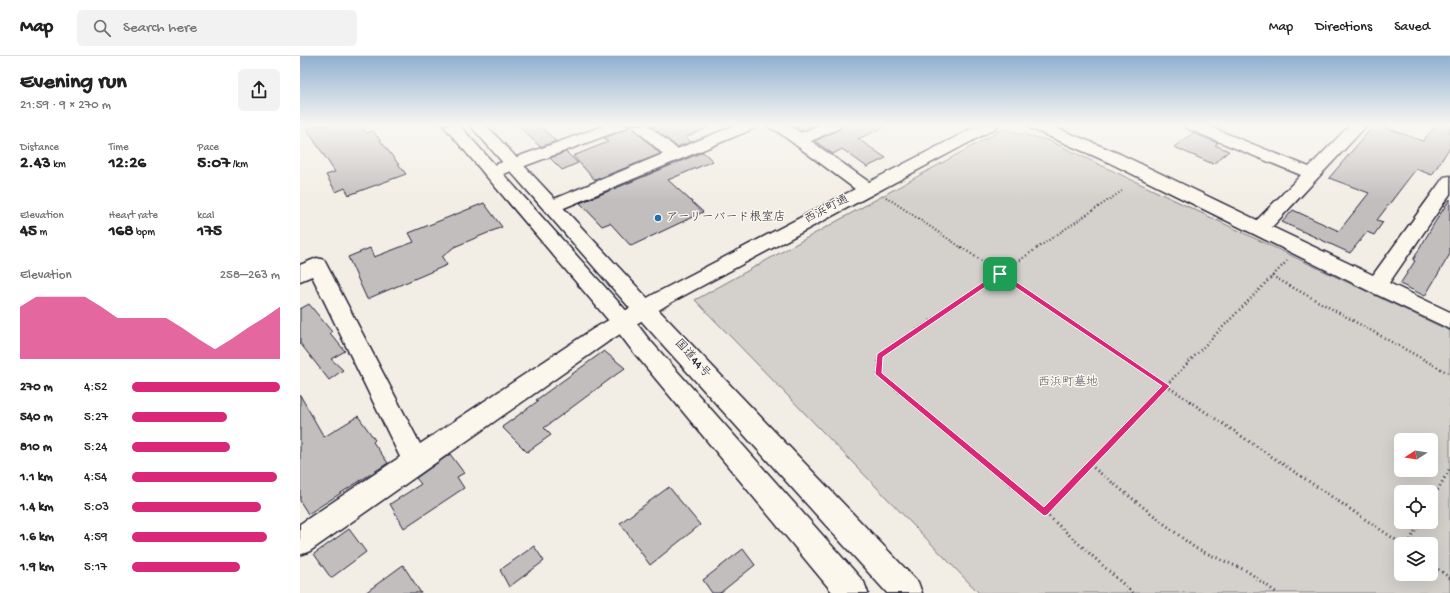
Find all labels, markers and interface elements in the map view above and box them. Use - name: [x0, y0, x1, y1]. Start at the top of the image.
- search box: [77, 10, 357, 46]
- text: Map: [20, 16, 53, 39]
- icon: search: [91, 17, 113, 39]
- text: Search here: [123, 19, 197, 37]
- text: Map: [1269, 19, 1293, 36]
- text: Directions: [1315, 19, 1372, 36]
- text: Saved: [1394, 19, 1430, 36]
- button: share: [238, 69, 280, 111]
- text: Evening run: [20, 70, 127, 96]
- text: 21:59 · 9 × 270 m: [20, 98, 111, 113]
- text: Distance: [20, 142, 59, 154]
- text: Time: [109, 142, 129, 154]
- text: Pace: [197, 142, 219, 154]
- text: 2.43: [20, 154, 51, 174]
- text: 12:26: [109, 154, 146, 174]
- text: 5:07: [197, 154, 230, 174]
- text: km: [51, 159, 66, 171]
- text: /km: [230, 159, 248, 171]
- street label: 西浜町通: [802, 192, 851, 227]
- text: Elevation: [20, 210, 64, 222]
- text: Heart rate: [109, 210, 158, 222]
- text: kcal: [197, 210, 215, 222]
- place label: アーリーバード根室店: [666, 210, 786, 225]
- marker: アーリーバード根室店: [653, 213, 663, 223]
- text: 45: [20, 222, 37, 242]
- text: 168: [109, 222, 133, 242]
- text: 175: [197, 222, 222, 242]
- text: m: [37, 227, 47, 239]
- text: bpm: [133, 227, 155, 239]
- pin: [983, 257, 1017, 291]
- icon: arrive: [989, 263, 1011, 285]
- text: Elevation: [20, 268, 72, 283]
- text: 258–263 m: [220, 268, 280, 283]
- street label: 国道44号: [671, 336, 714, 381]
- park label: 西浜町墓地: [1038, 375, 1098, 390]
- text: 270 m: [20, 380, 53, 395]
- text: 4:52: [84, 380, 107, 395]
- text: 540 m: [20, 410, 53, 425]
- text: 5:27: [84, 410, 108, 425]
- north arrow: [1394, 433, 1438, 477]
- map controls: [1394, 433, 1438, 581]
- text: 810 m: [20, 440, 52, 455]
- text: 5:24: [84, 440, 107, 455]
- text: 1.1 km: [20, 470, 53, 485]
- text: 4:54: [84, 470, 107, 485]
- button: locate: [1394, 485, 1438, 529]
- text: 1.4 km: [20, 500, 54, 515]
- text: 5:03: [84, 500, 109, 515]
- text: 1.6 km: [20, 530, 54, 545]
- text: 4:59: [84, 530, 108, 545]
- button: layers: [1394, 537, 1438, 581]
- text: 1.9 km: [20, 560, 54, 575]
- text: 5:17: [84, 560, 107, 575]

